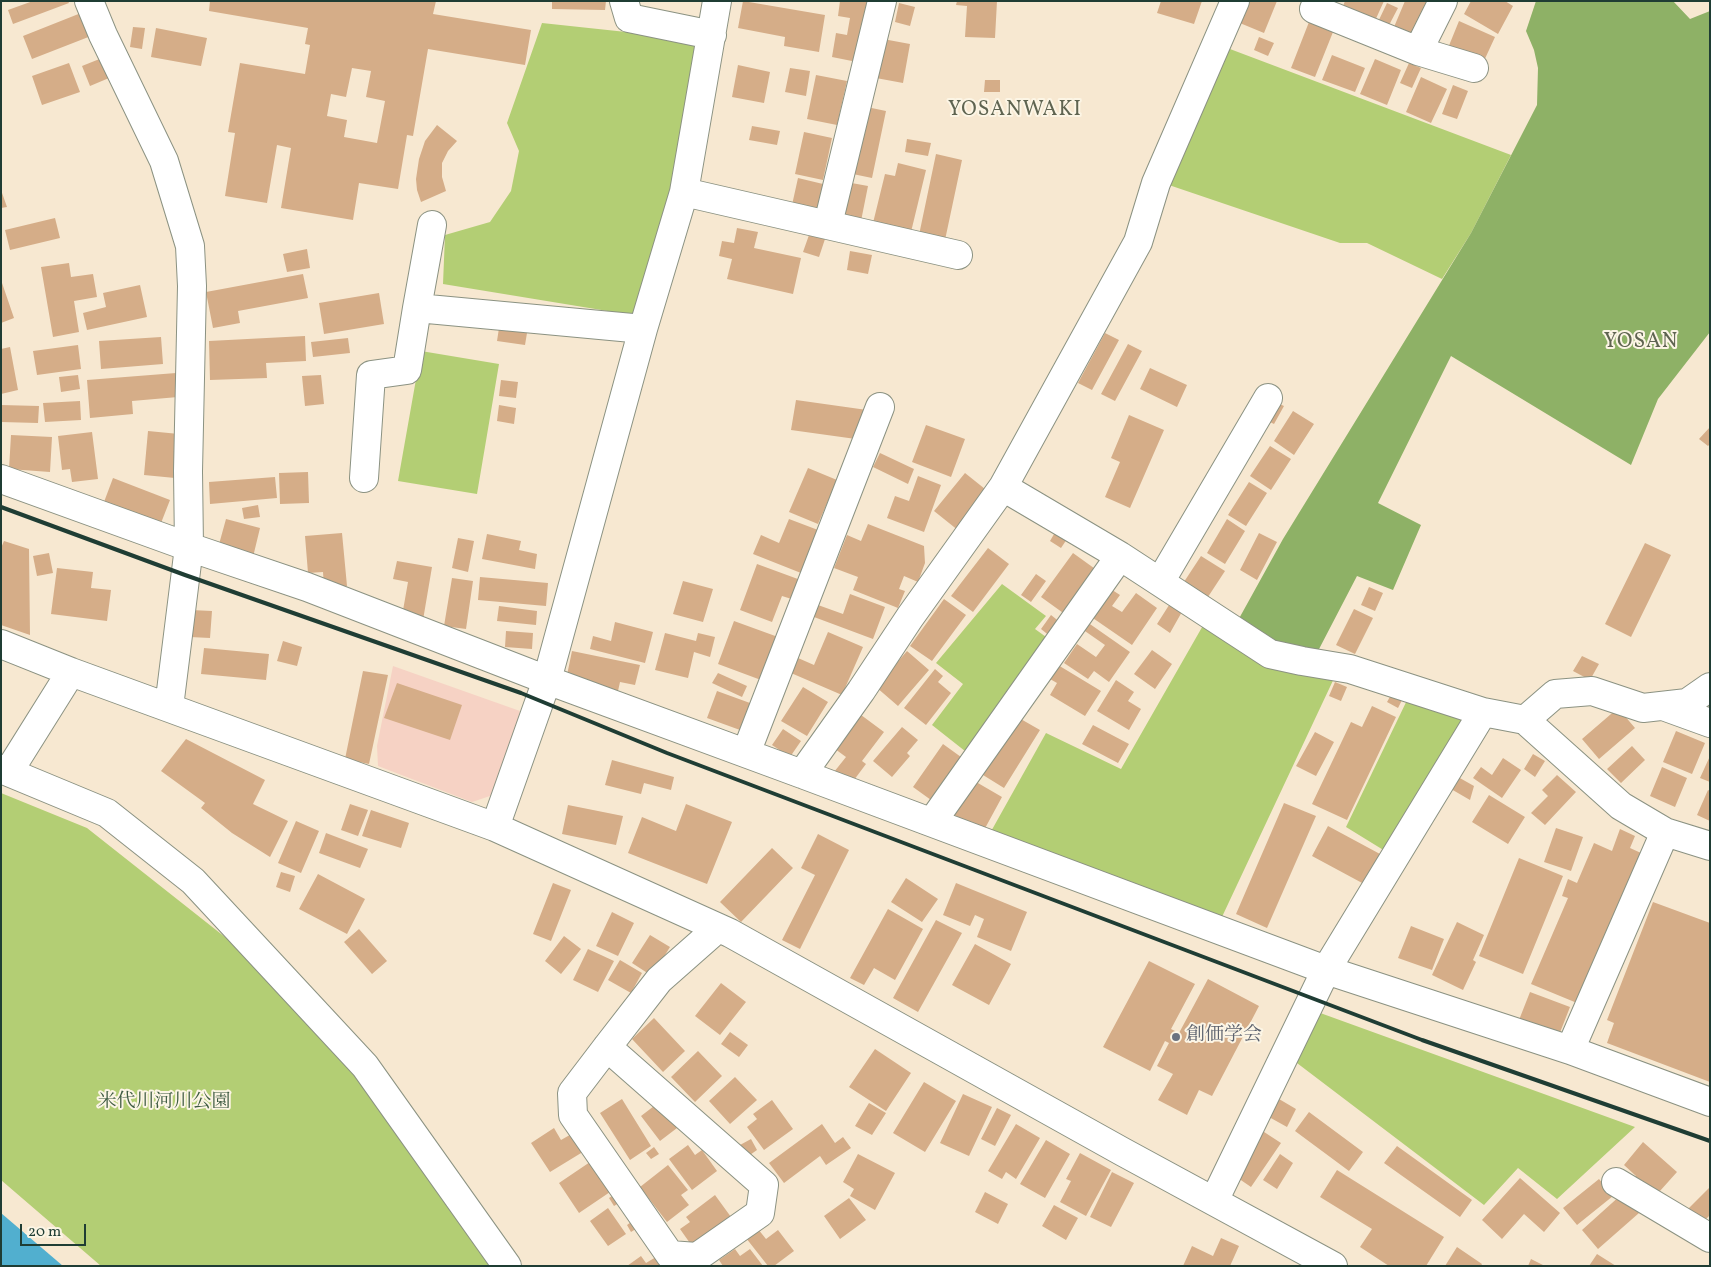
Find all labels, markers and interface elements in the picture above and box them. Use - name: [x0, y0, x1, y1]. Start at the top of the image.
- district label: YOSANWAKI: [947, 98, 1083, 124]
- district label: YOSAN: [1603, 330, 1679, 356]
- place label: 創価学会: [1186, 1026, 1262, 1048]
- marker: 創価学会: [1170, 1031, 1182, 1043]
- park label: 米代川河川公園: [98, 1093, 230, 1115]
- scale bar: [22, 1214, 89, 1246]
- text: 20 m: [28, 1222, 61, 1243]

